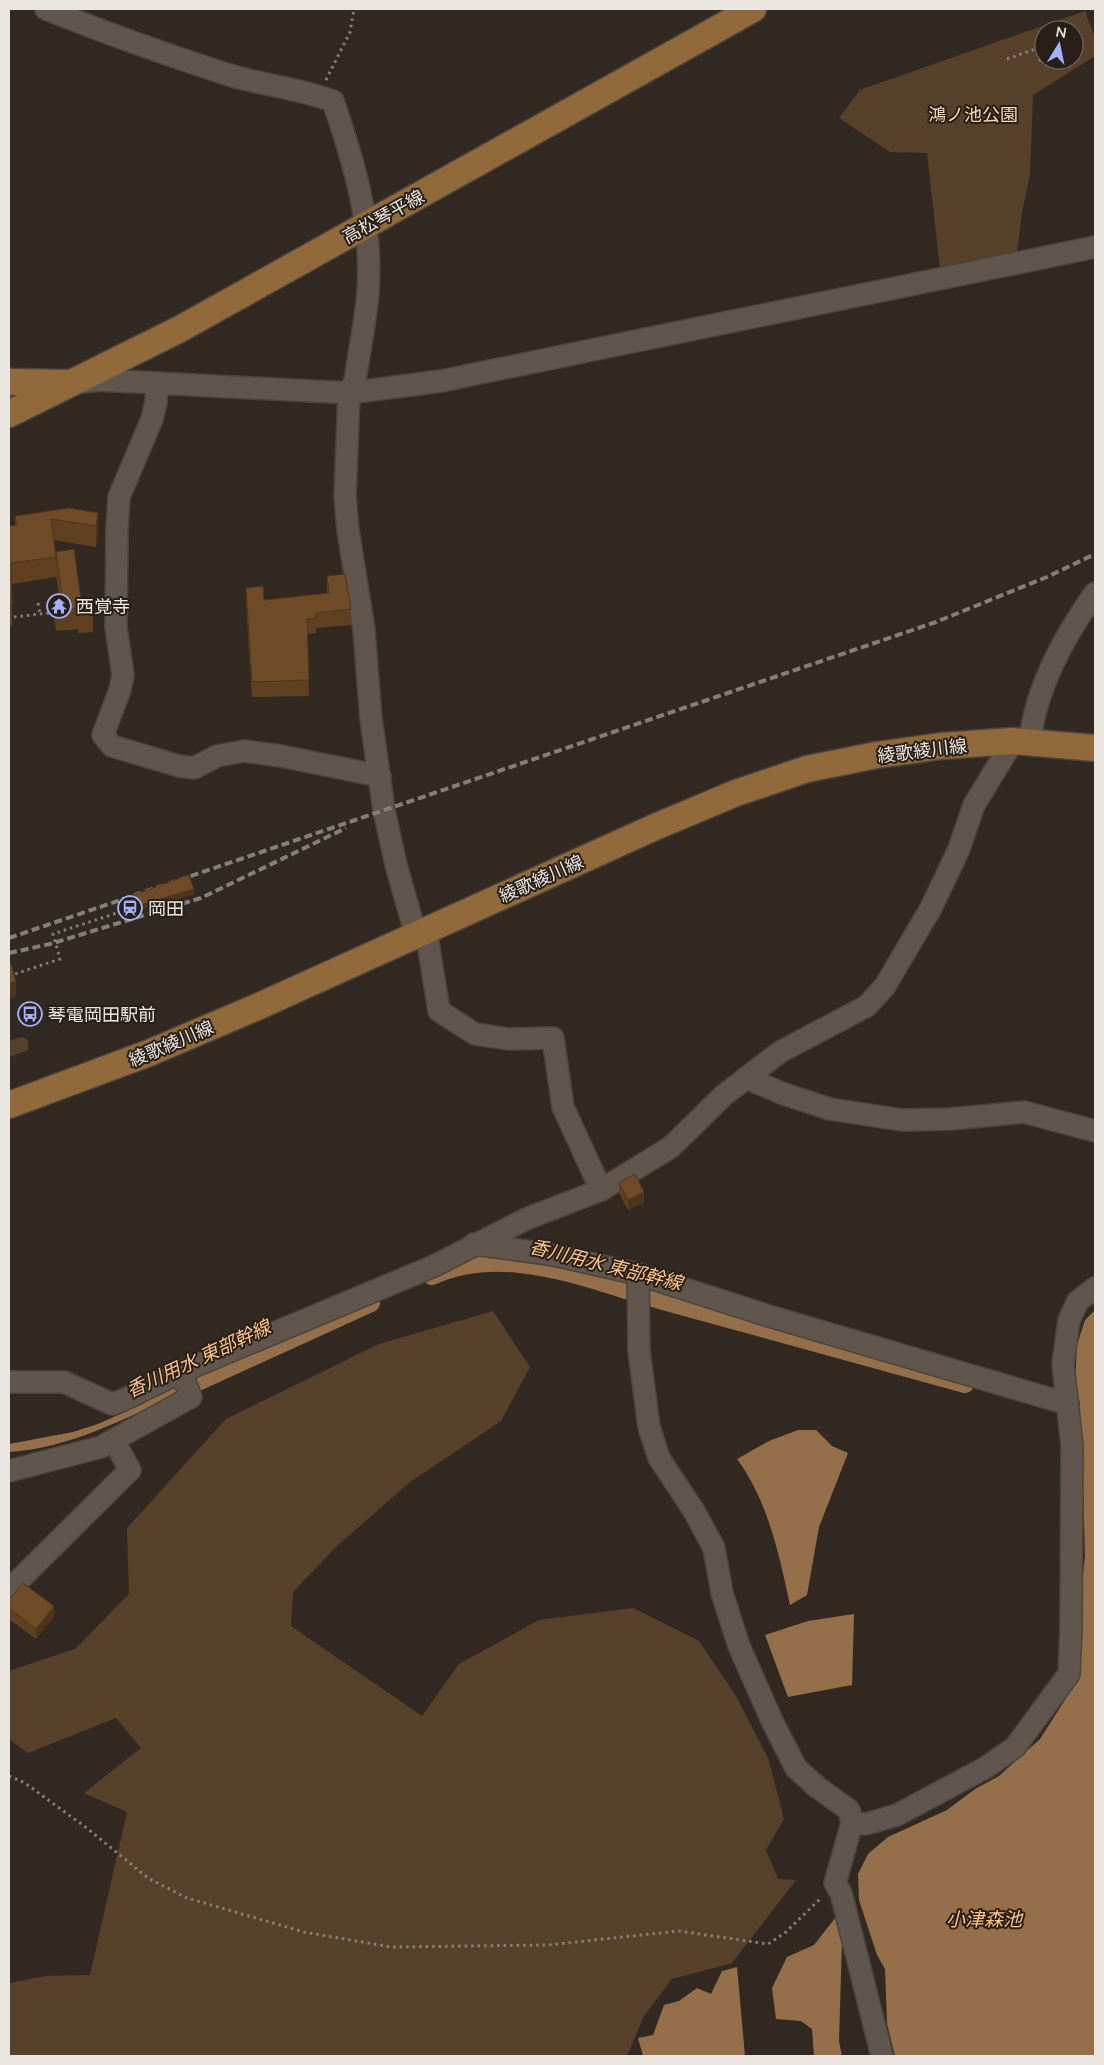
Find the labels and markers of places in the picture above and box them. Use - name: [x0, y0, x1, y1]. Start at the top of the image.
- temple icon: 西覚寺: [46, 593, 72, 619]
- place label: 西覚寺: [76, 595, 130, 617]
- station icon: 岡田: [117, 895, 143, 921]
- place label: 岡田: [148, 897, 184, 919]
- bus stop icon: 琴電岡田駅前: [17, 1001, 43, 1027]
- place label: 琴電岡田駅前: [48, 1003, 156, 1025]

